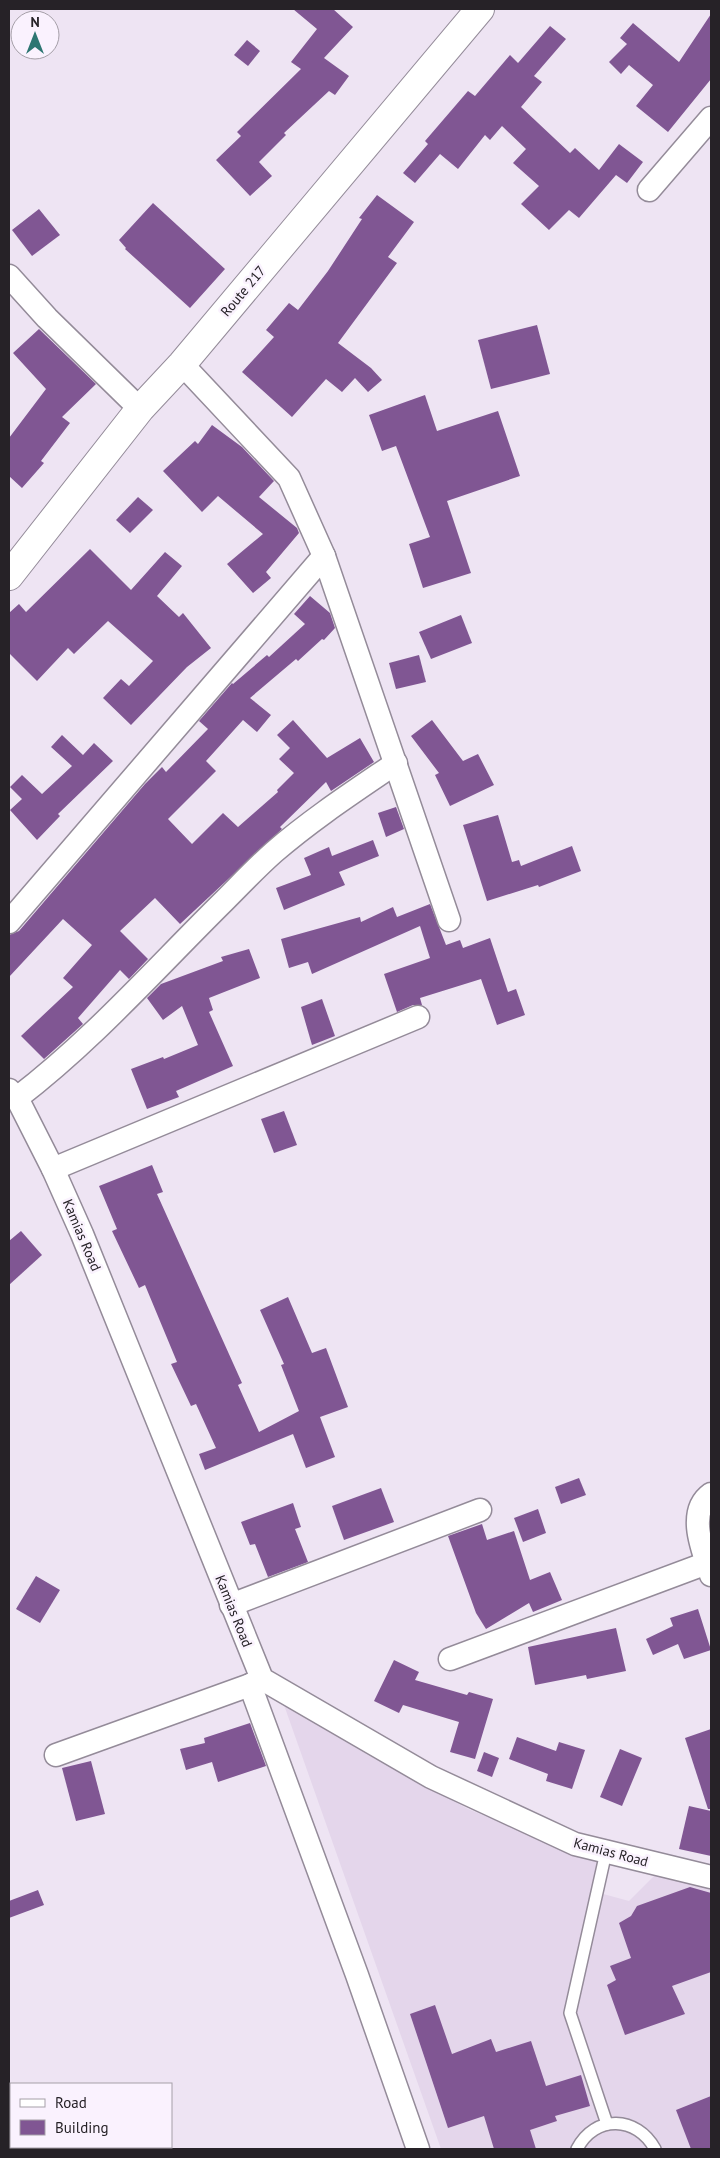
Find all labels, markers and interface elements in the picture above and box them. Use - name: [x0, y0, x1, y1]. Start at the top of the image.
- north arrow: [10, 10, 60, 60]
- text: N: [30, 13, 40, 31]
- street label: Route 217: [216, 262, 270, 320]
- street label: Kamias Road: [59, 1196, 105, 1274]
- street label: Kamias Road: [211, 1572, 257, 1650]
- street label: Kamias Road: [572, 1833, 650, 1871]
- legend: [10, 2083, 172, 2148]
- text: Road: [55, 2093, 87, 2112]
- text: Building: [55, 2118, 109, 2137]

